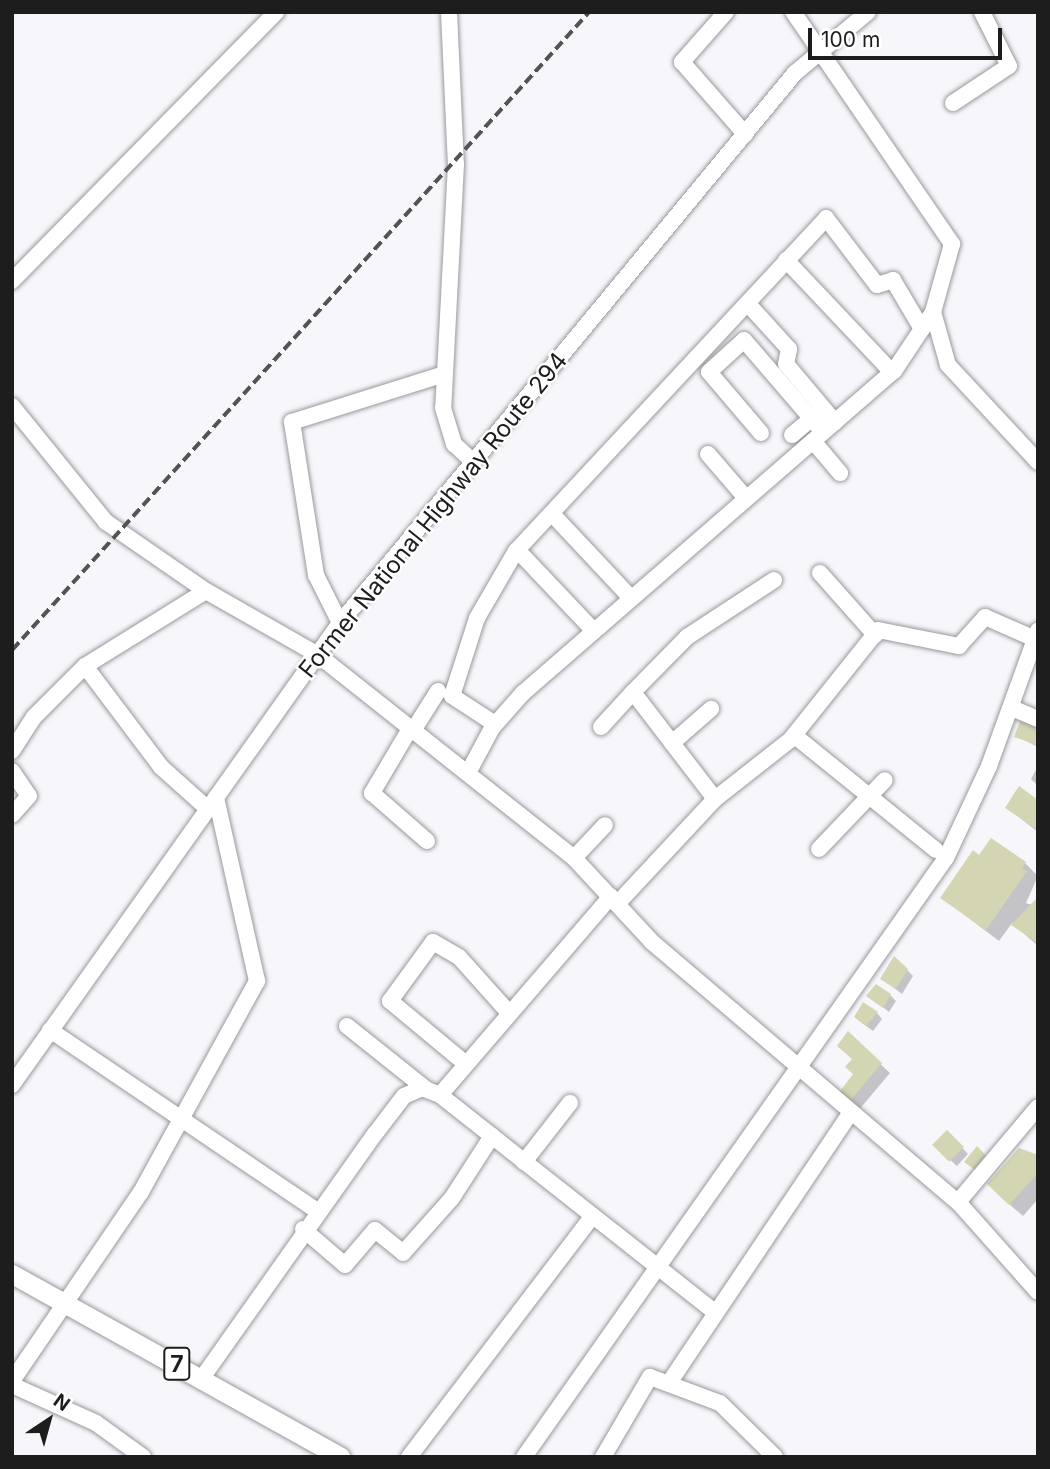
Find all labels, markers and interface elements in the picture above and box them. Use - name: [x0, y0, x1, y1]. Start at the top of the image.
- scale bar: [812, 14, 1006, 58]
- text: 100 m: [821, 27, 880, 52]
- street label: Former National Highway Route 294: [293, 347, 573, 683]
- road number: 7: [163, 1344, 191, 1384]
- north arrow: [14, 1385, 84, 1455]
- text: N: [49, 1389, 74, 1416]

